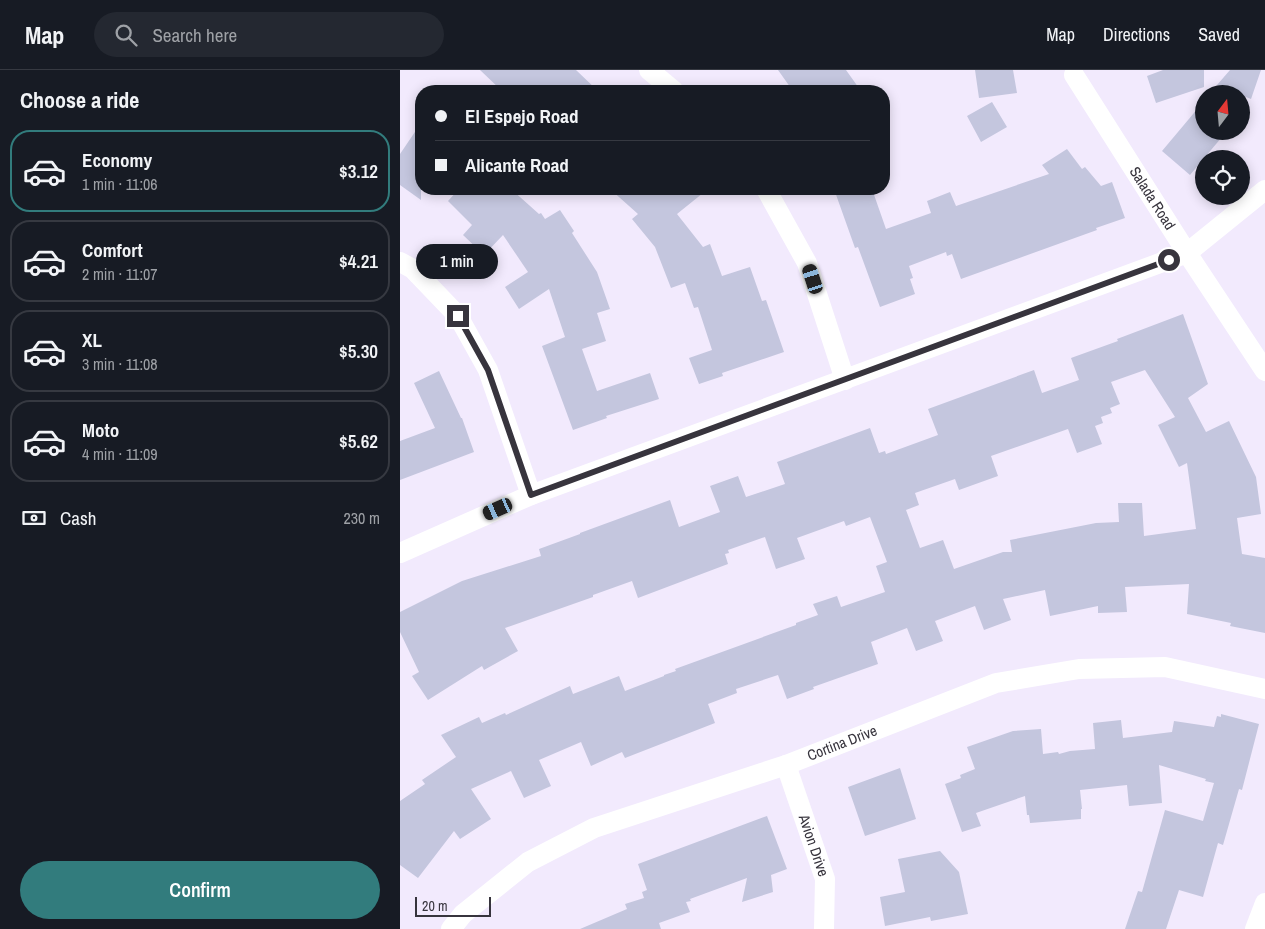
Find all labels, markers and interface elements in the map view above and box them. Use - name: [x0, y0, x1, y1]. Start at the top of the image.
- search box: [94, 12, 444, 57]
- text: Map: [25, 19, 64, 51]
- icon: search: [112, 21, 140, 49]
- text: Search here: [152, 22, 237, 48]
- text: Map: [1046, 22, 1075, 47]
- text: Directions: [1103, 22, 1170, 47]
- text: Saved: [1198, 22, 1240, 47]
- text: Choose a ride: [20, 85, 139, 115]
- north arrow: [1195, 85, 1250, 140]
- map controls: [1195, 85, 1250, 205]
- text: El Espejo Road: [465, 103, 578, 129]
- text: Economy: [82, 147, 152, 173]
- icon: car: [22, 149, 67, 194]
- button: locate: [1195, 150, 1250, 205]
- text: Alicante Road: [465, 152, 569, 178]
- text: $3.12: [339, 158, 378, 184]
- street label: Salada Road: [1125, 162, 1181, 234]
- text: 1 min · 11:06: [82, 173, 158, 195]
- text: Comfort: [82, 237, 143, 263]
- icon: car: [22, 239, 67, 284]
- callout: 1 min: [417, 244, 499, 278]
- text: $4.21: [339, 248, 378, 274]
- route start: [1158, 249, 1180, 271]
- text: 1 min: [440, 250, 474, 272]
- car: [801, 262, 824, 296]
- text: 2 min · 11:07: [82, 263, 158, 285]
- route end: [447, 305, 469, 327]
- text: XL: [82, 327, 102, 353]
- icon: car: [22, 329, 67, 374]
- text: $5.30: [339, 338, 378, 364]
- text: 3 min · 11:08: [82, 353, 158, 375]
- text: Moto: [82, 417, 119, 443]
- icon: car: [22, 419, 67, 464]
- text: $5.62: [339, 428, 378, 454]
- text: 4 min · 11:09: [82, 443, 158, 465]
- car: [481, 496, 514, 522]
- icon: cash: [20, 504, 48, 532]
- text: Cash: [60, 505, 96, 531]
- text: 230 m: [344, 507, 380, 529]
- street label: Cortina Drive: [804, 719, 880, 766]
- street label: Avion Drive: [793, 811, 834, 879]
- button: Confirm: [20, 861, 380, 919]
- scale bar: [415, 894, 491, 917]
- text: 20 m: [422, 897, 448, 915]

